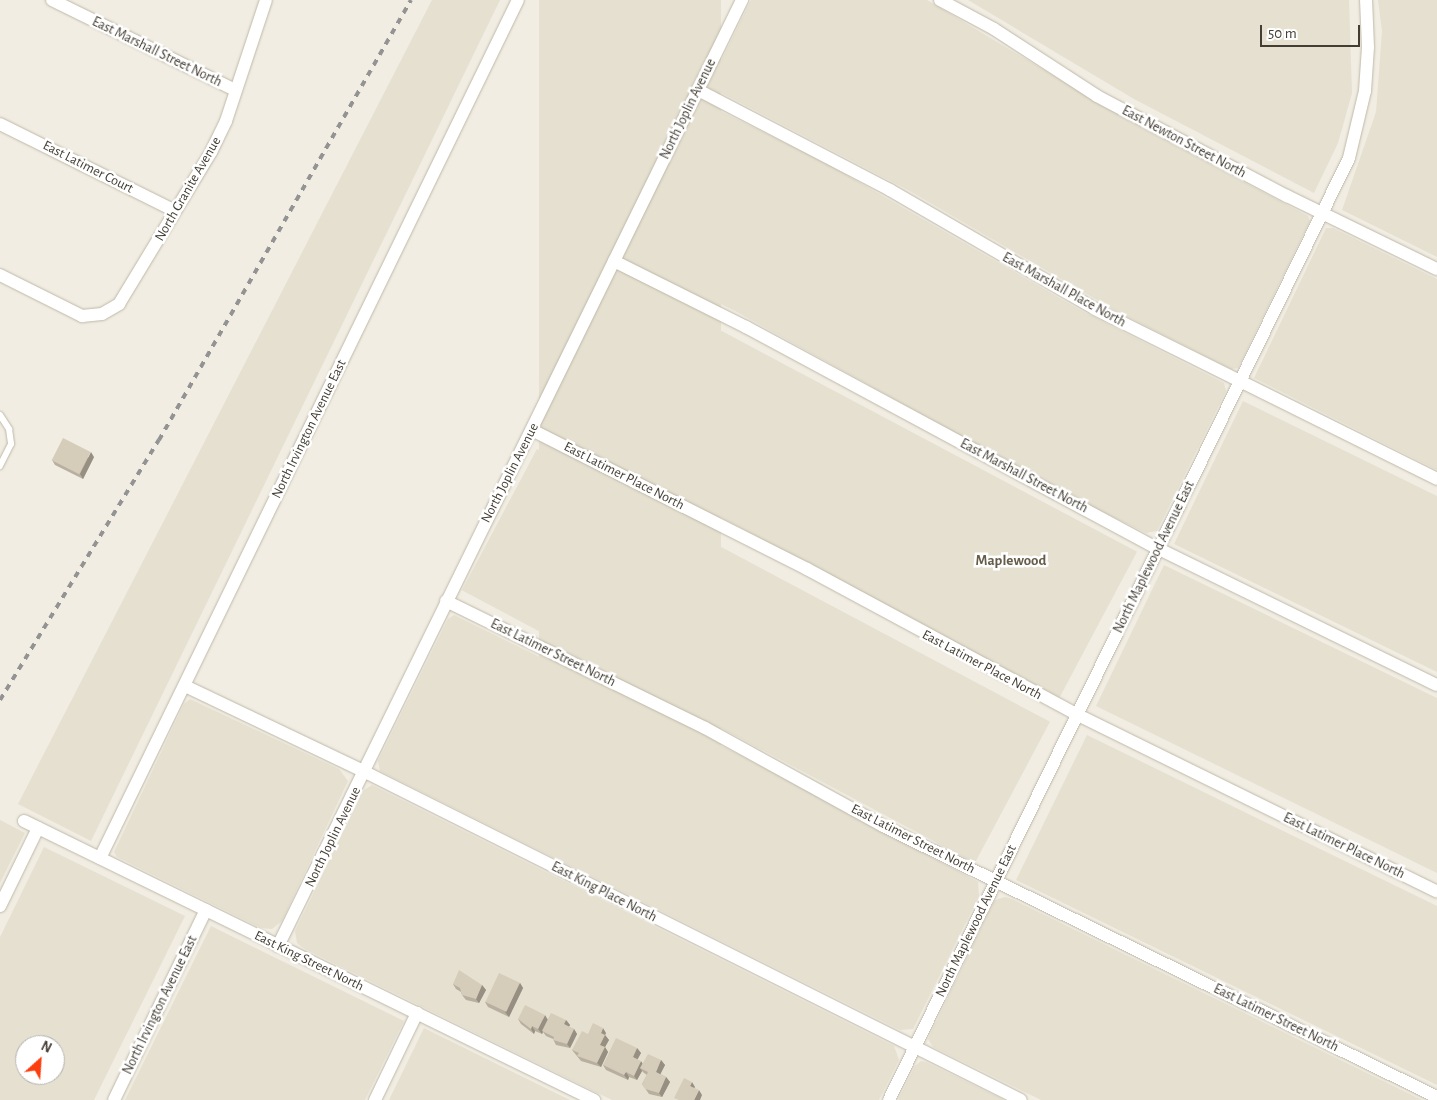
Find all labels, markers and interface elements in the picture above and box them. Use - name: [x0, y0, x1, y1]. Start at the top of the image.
- street label: East Marshall Street North: [89, 13, 225, 91]
- scale bar: [1262, 15, 1362, 47]
- text: 50 m: [1268, 26, 1297, 41]
- street label: North Joplin Avenue: [656, 56, 720, 162]
- street label: East Newton Street North: [1119, 102, 1249, 182]
- street label: North Granite Avenue: [151, 134, 225, 244]
- street label: East Latimer Court: [40, 137, 136, 197]
- street label: East Marshall Place North: [999, 249, 1129, 331]
- street label: North Irvington Avenue East: [268, 357, 350, 501]
- street label: North Joplin Avenue: [478, 420, 542, 526]
- street label: East Marshall Street North: [957, 435, 1091, 517]
- street label: East Latimer Place North: [561, 438, 687, 514]
- street label: North Maplewood Avenue East: [1110, 478, 1198, 636]
- district label: Maplewood: [976, 552, 1046, 570]
- street label: East Latimer Street North: [488, 615, 618, 691]
- street label: East Latimer Place North: [919, 626, 1045, 704]
- street label: North Joplin Avenue: [301, 784, 365, 890]
- street label: East Latimer Street North: [848, 800, 978, 878]
- street label: East Latimer Place North: [1280, 809, 1408, 883]
- street label: North Maplewood Avenue East: [932, 842, 1020, 1000]
- street label: East King Place North: [549, 858, 659, 926]
- street label: East King Street North: [251, 927, 367, 995]
- street label: North Irvington Avenue East: [119, 933, 201, 1077]
- street label: East Latimer Street North: [1211, 980, 1341, 1056]
- north arrow: [15, 1035, 65, 1085]
- text: N: [39, 1039, 54, 1056]

